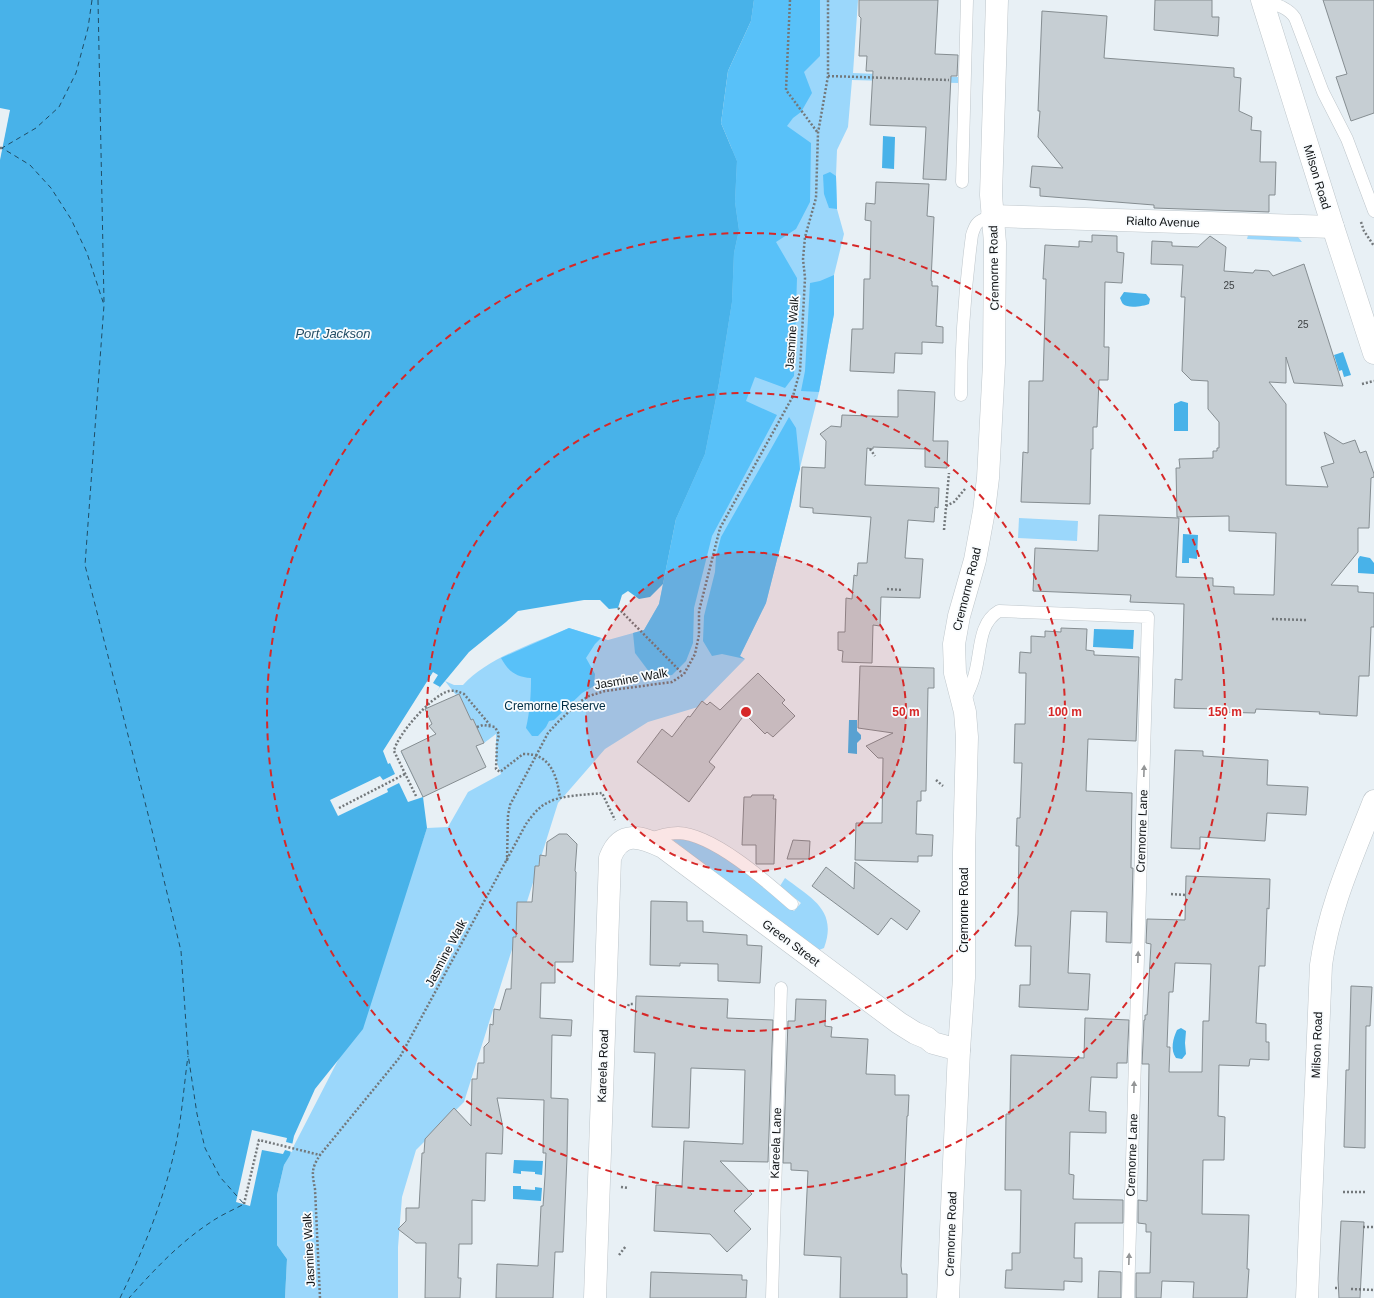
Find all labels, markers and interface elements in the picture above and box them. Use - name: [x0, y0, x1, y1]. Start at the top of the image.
- street label: Milson Road: [1301, 143, 1333, 211]
- street label: Rialto Avenue: [1126, 214, 1200, 230]
- street label: Cremorne Road: [986, 225, 1002, 311]
- house number: 25: [1223, 280, 1235, 291]
- street label: Jasmine Walk: [782, 294, 802, 371]
- house number: 25: [1297, 319, 1309, 330]
- water label: Port Jackson: [295, 326, 371, 341]
- street label: Cremorne Road: [950, 546, 984, 632]
- street label: Jasmine Walk: [593, 665, 670, 692]
- park label: Cremorne Reserve: [504, 699, 606, 713]
- centre of rings: [739, 705, 753, 719]
- text: 50 m: [892, 705, 920, 719]
- text: 100 m: [1048, 705, 1082, 719]
- text: 150 m: [1208, 705, 1242, 719]
- one-way arrow: [1140, 765, 1147, 777]
- street label: Cremorne Lane: [1134, 789, 1150, 873]
- street label: Cremorne Road: [957, 867, 971, 953]
- street label: Jasmine Walk: [422, 916, 470, 989]
- street label: Green Street: [759, 917, 823, 970]
- one-way arrow: [1135, 950, 1141, 963]
- street label: Milson Road: [1309, 1011, 1325, 1079]
- street label: Kareela Road: [595, 1029, 611, 1103]
- one-way arrow: [1131, 1080, 1137, 1093]
- street label: Kareela Lane: [768, 1107, 784, 1179]
- street label: Cremorne Lane: [1124, 1113, 1140, 1197]
- street label: Cremorne Road: [943, 1191, 959, 1277]
- street label: Jasmine Walk: [300, 1212, 318, 1287]
- one-way arrow: [1126, 1252, 1132, 1265]

